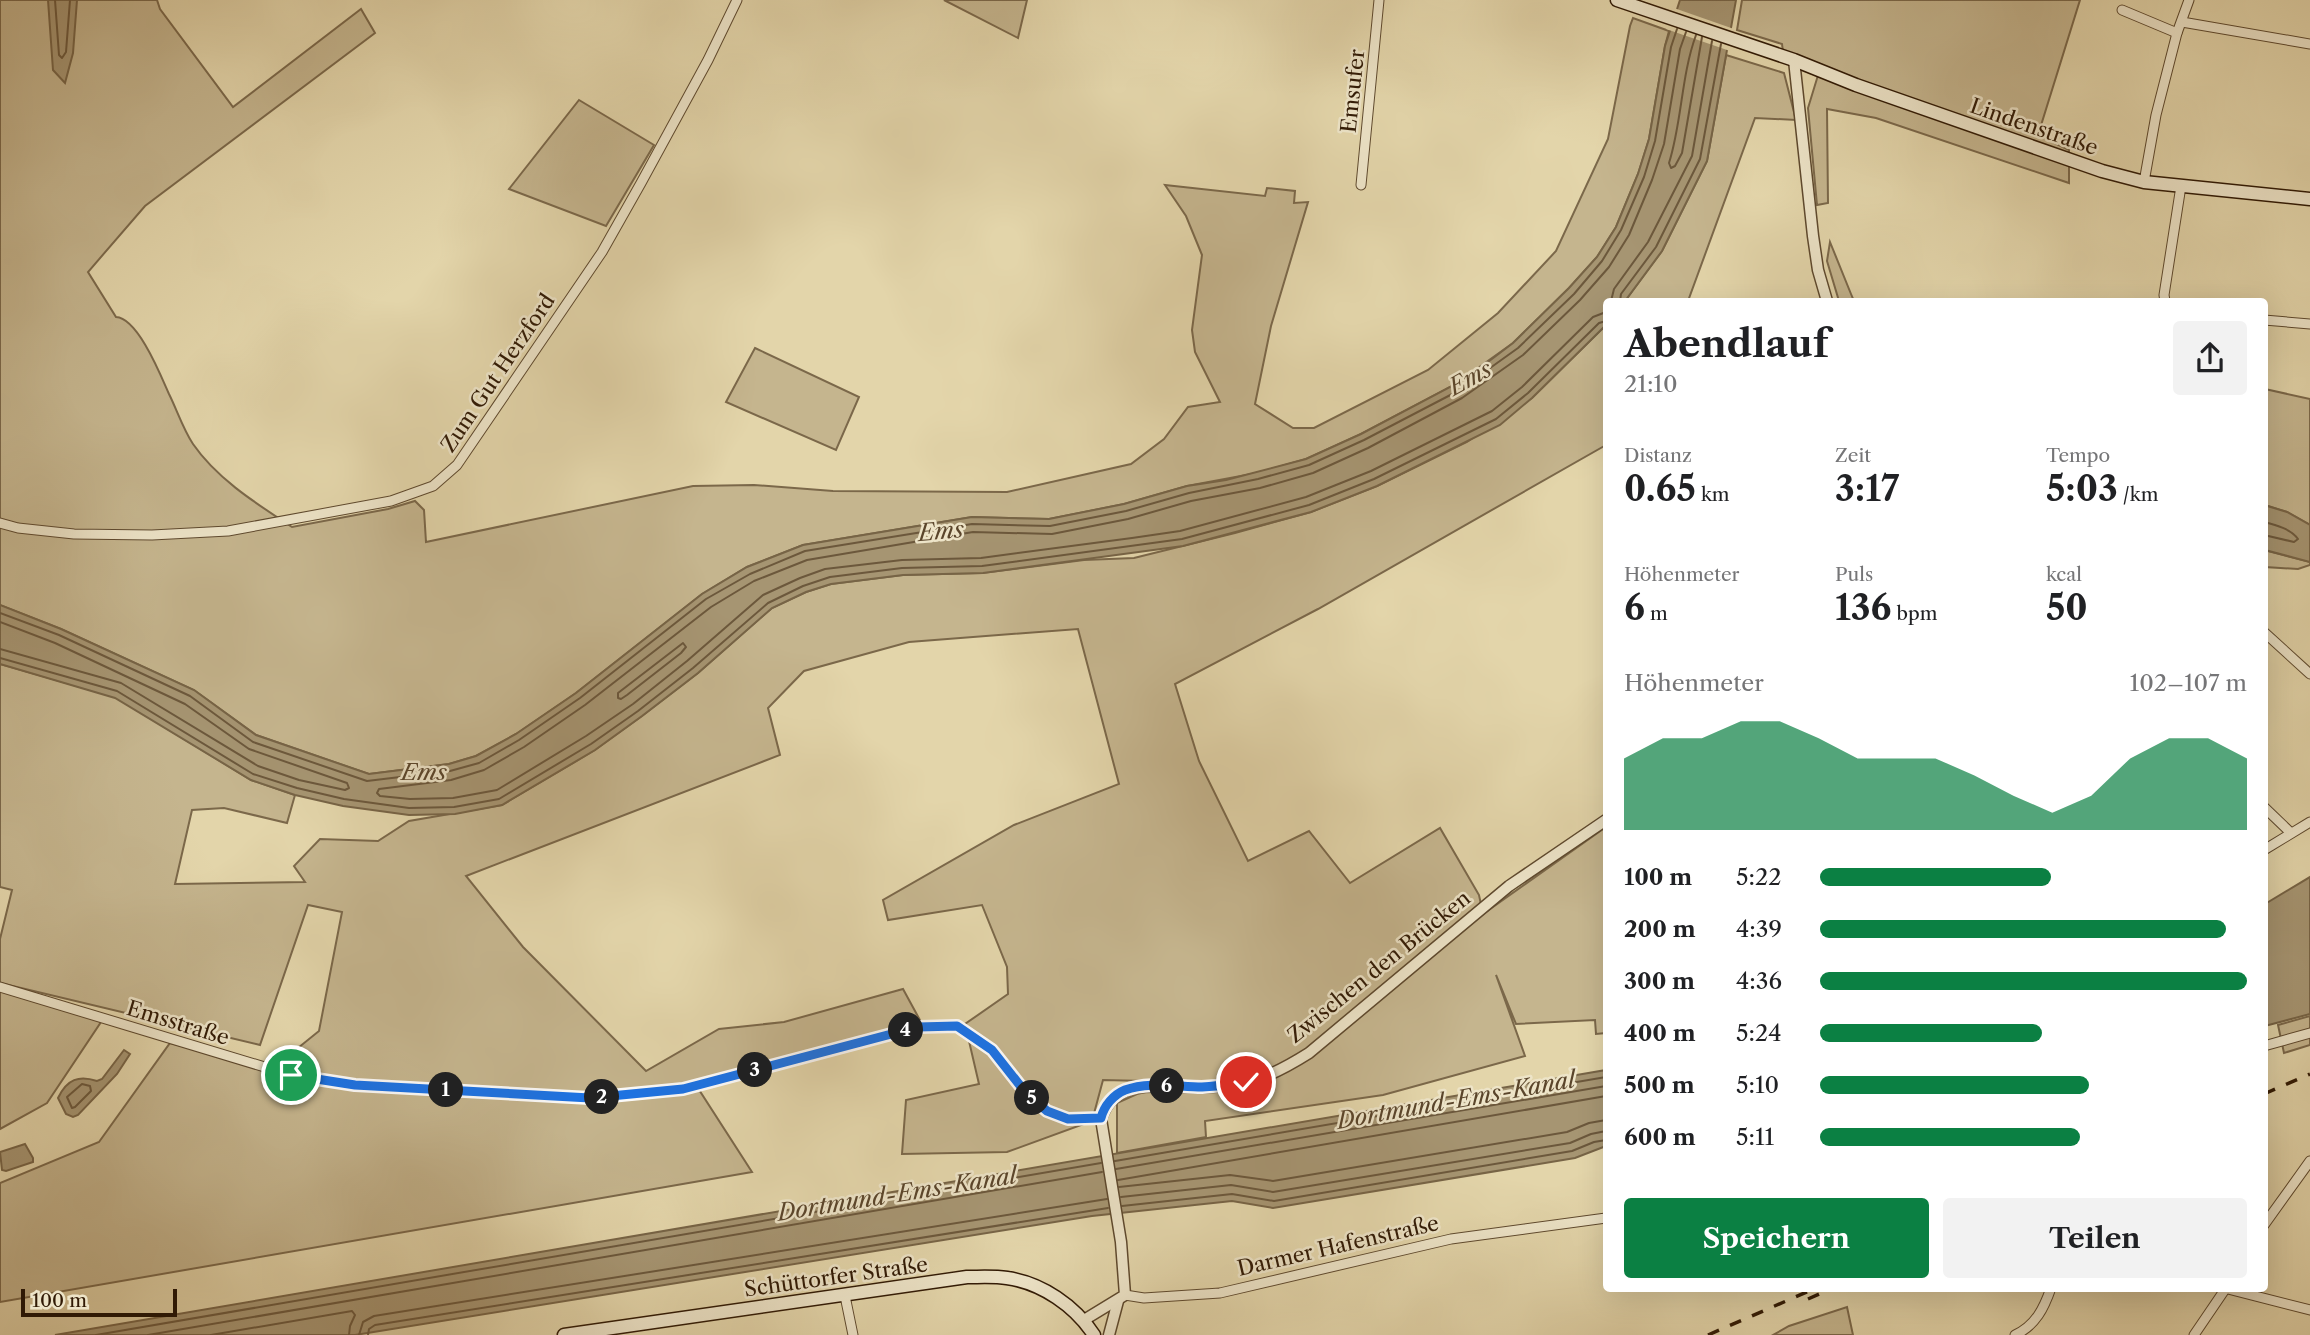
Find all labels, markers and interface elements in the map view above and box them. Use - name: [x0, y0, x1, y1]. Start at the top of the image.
- street label: Emsufer: [1336, 48, 1369, 134]
- street label: Lindenstraße: [1967, 93, 2101, 160]
- street label: Zum Gut Herzford: [435, 289, 560, 457]
- text: Abendlauf: [1624, 320, 1829, 367]
- button: share: [2173, 321, 2247, 395]
- water label: Ems: [1441, 354, 1498, 402]
- text: 21:10: [1624, 370, 1678, 398]
- text: Distanz: [1624, 444, 1692, 467]
- text: Zeit: [1835, 444, 1871, 467]
- text: Tempo: [2046, 444, 2110, 467]
- text: 0.65: [1624, 467, 1696, 510]
- text: 3:17: [1835, 467, 1899, 510]
- text: 5:03: [2046, 467, 2118, 510]
- text: km: [1696, 483, 1730, 506]
- text: /km: [2118, 483, 2158, 506]
- water label: Ems: [915, 515, 966, 547]
- text: Höhenmeter: [1624, 563, 1740, 586]
- text: Puls: [1835, 563, 1873, 586]
- text: kcal: [2046, 563, 2082, 586]
- text: 6: [1624, 586, 1645, 629]
- text: 136: [1835, 586, 1891, 629]
- text: 50: [2046, 586, 2088, 629]
- text: m: [1645, 602, 1668, 625]
- text: bpm: [1891, 602, 1937, 625]
- text: Höhenmeter: [1624, 669, 1764, 697]
- text: 102–107 m: [2130, 669, 2247, 697]
- water label: Ems: [399, 758, 448, 786]
- text: 100 m: [1624, 863, 1692, 891]
- text: 5:22: [1736, 863, 1781, 891]
- street label: Zwischen den Brücken: [1282, 885, 1475, 1048]
- text: 200 m: [1624, 915, 1696, 943]
- text: 4:39: [1736, 915, 1782, 943]
- text: 300 m: [1624, 967, 1695, 995]
- text: 4:36: [1736, 967, 1782, 995]
- street label: Emsstraße: [124, 995, 232, 1050]
- pin: 4: [888, 1012, 923, 1048]
- text: 4: [900, 1018, 911, 1041]
- text: 400 m: [1624, 1019, 1696, 1047]
- text: 5:24: [1736, 1019, 1781, 1047]
- pin: [261, 1045, 321, 1105]
- pin: 3: [738, 1052, 772, 1088]
- pin: [1216, 1052, 1276, 1112]
- icon: arrive: [272, 1056, 310, 1094]
- text: 3: [749, 1058, 760, 1081]
- icon: check: [1227, 1063, 1265, 1101]
- water label: Dortmund-Ems-Kanal: [1332, 1065, 1580, 1135]
- pin: 6: [1150, 1068, 1184, 1104]
- text: 500 m: [1624, 1071, 1695, 1099]
- text: 5:10: [1736, 1071, 1779, 1099]
- pin: 1: [428, 1072, 464, 1108]
- text: 6: [1161, 1074, 1172, 1097]
- text: 1: [441, 1078, 450, 1101]
- pin: 2: [584, 1080, 620, 1114]
- pin: 5: [1014, 1080, 1050, 1116]
- text: 2: [596, 1085, 607, 1108]
- text: 5: [1026, 1086, 1037, 1109]
- text: 600 m: [1624, 1123, 1696, 1151]
- text: 5:11: [1736, 1123, 1774, 1151]
- water label: Dortmund-Ems-Kanal: [773, 1161, 1021, 1227]
- button: Speichern: [1624, 1198, 1929, 1278]
- button: Teilen: [1943, 1198, 2247, 1278]
- street label: Darmer Hafenstraße: [1235, 1210, 1441, 1281]
- street label: Schüttorfer Straße: [743, 1251, 929, 1302]
- scale bar: [21, 1286, 177, 1318]
- text: 100 m: [32, 1289, 87, 1312]

